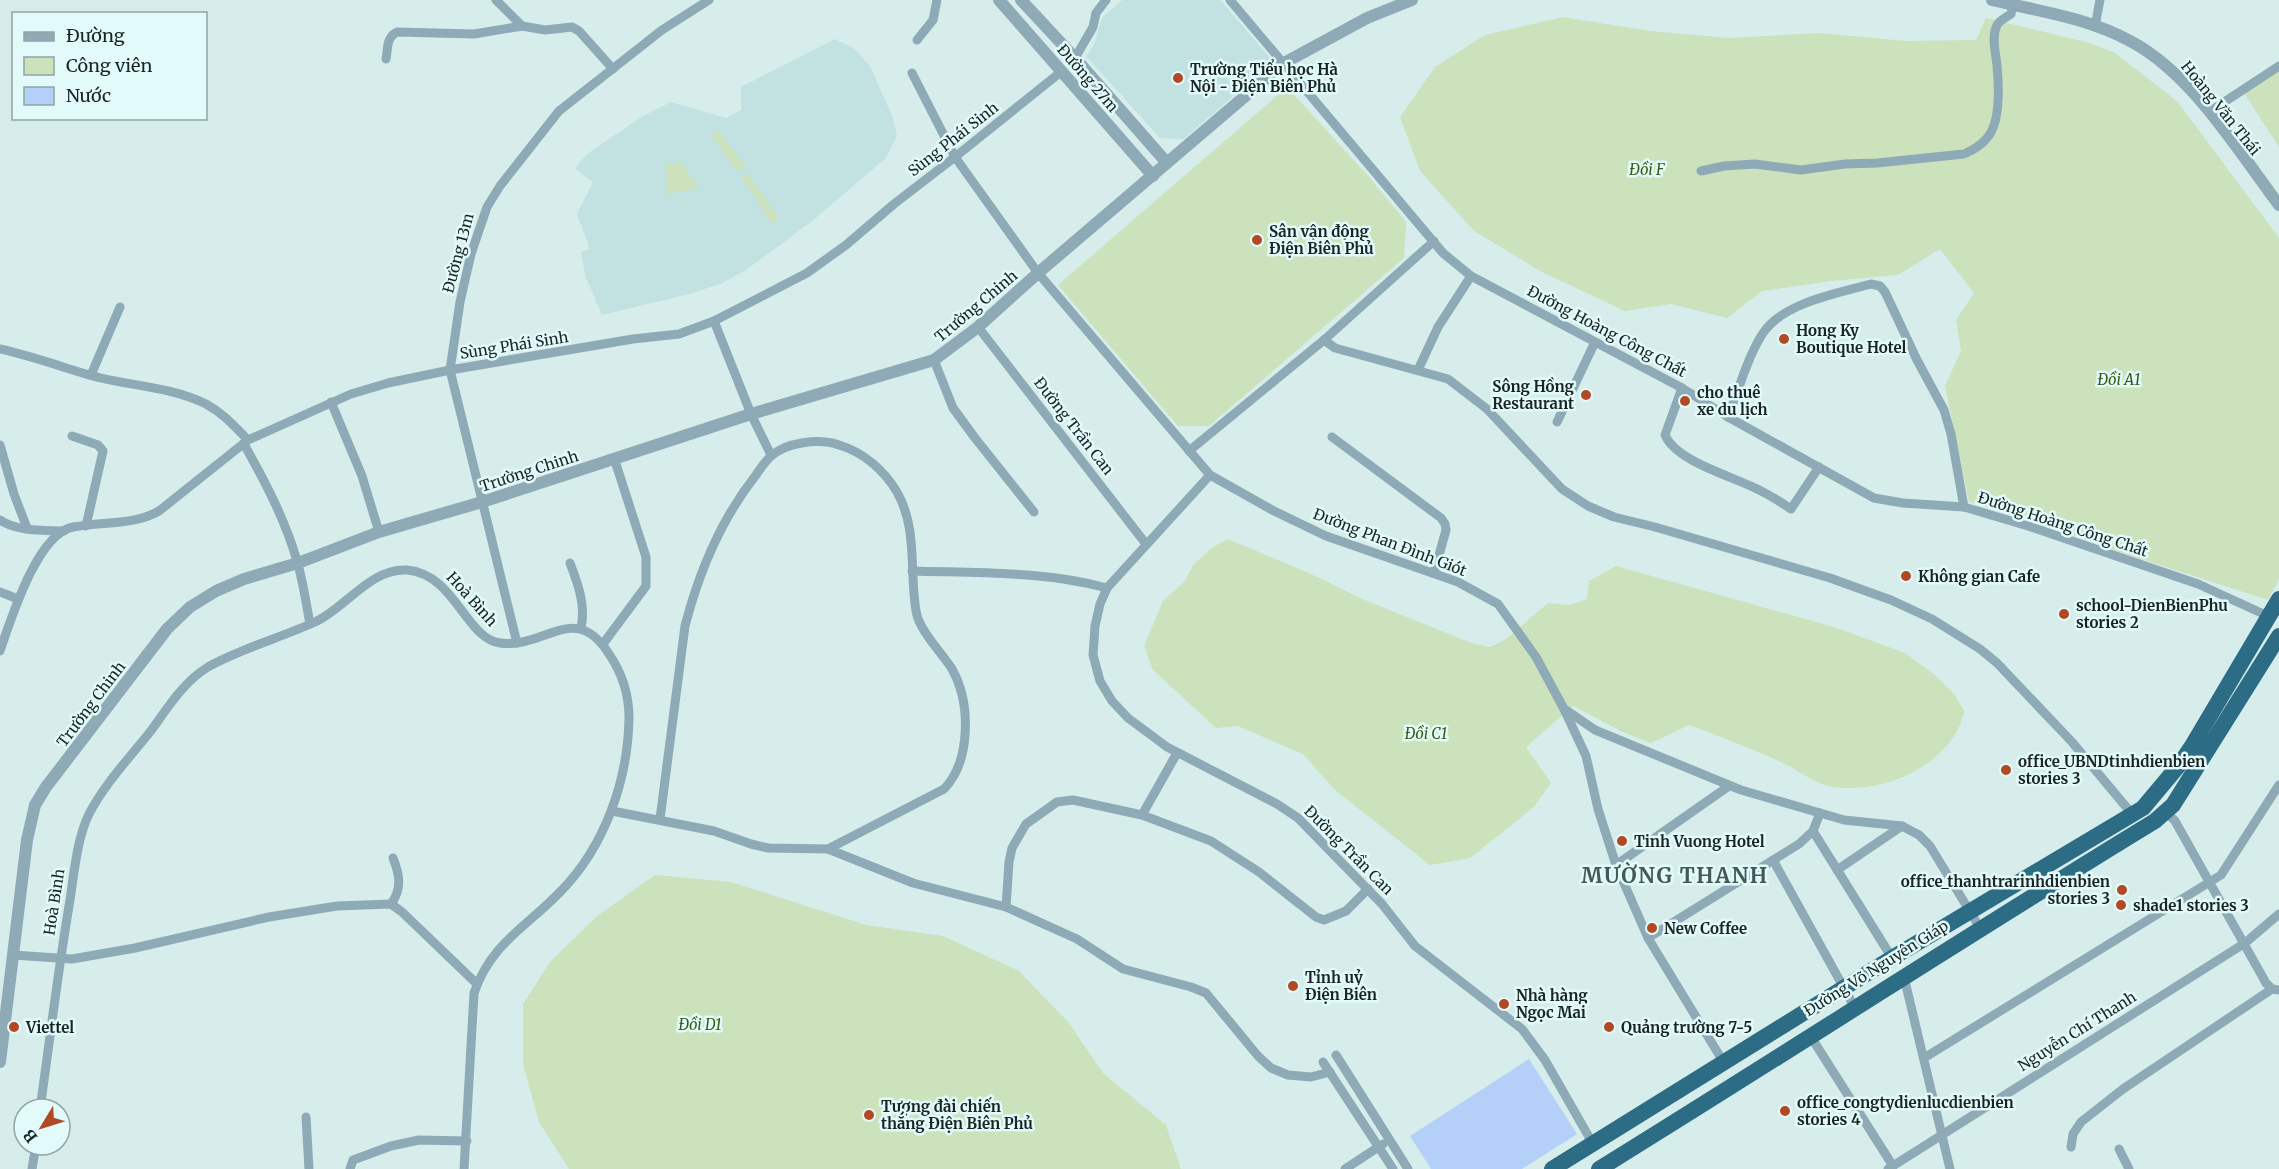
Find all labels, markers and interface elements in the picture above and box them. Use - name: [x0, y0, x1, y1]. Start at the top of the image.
- legend: [12, 12, 207, 120]
- text: Đường: [66, 24, 125, 47]
- street label: Đường 27m: [1053, 40, 1123, 116]
- text: Công viên: [66, 54, 152, 77]
- street label: Hoàng Văn Thái: [2177, 57, 2265, 159]
- place label: Trường Tiểu học Hà Nội - Điện Biên Phủ: [1190, 59, 1339, 96]
- marker: Trường Tiểu học Hà Nội - Điện Biên Phủ: [1171, 71, 1185, 85]
- text: Nước: [66, 84, 111, 107]
- street label: Sùng Phái Sinh: [904, 98, 1002, 180]
- park label: Đồi F: [1628, 160, 1665, 179]
- street label: Đường 13m: [438, 211, 478, 295]
- place label: Sân vận động Điện Biên Phủ: [1269, 222, 1374, 258]
- marker: Sân vận động Điện Biên Phủ: [1250, 233, 1264, 247]
- street label: Trường Chinh: [931, 266, 1021, 346]
- street label: Đường Hoàng Công Chất: [1524, 280, 1691, 381]
- place label: Hong Ky Boutique Hotel: [1796, 321, 1906, 357]
- street label: Sùng Phái Sinh: [458, 327, 570, 363]
- marker: Hong Ky Boutique Hotel: [1777, 332, 1791, 346]
- park label: Đồi A1: [2096, 370, 2141, 389]
- street label: Đường Trần Can: [1030, 373, 1119, 479]
- place label: Sông Hồng Restaurant: [1492, 376, 1575, 413]
- place label: cho thuê xe du lịch: [1697, 383, 1768, 419]
- marker: Sông Hồng Restaurant: [1579, 388, 1593, 402]
- marker: cho thuê xe du lịch: [1678, 394, 1692, 408]
- street label: Trường Chinh: [477, 446, 581, 496]
- street label: Đường Hoàng Công Chất: [1976, 487, 2151, 561]
- street label: Đường Phan Đình Giót: [1311, 504, 1470, 580]
- place label: Không gian Cafe: [1918, 567, 2040, 586]
- street label: Hoà Bình: [443, 568, 502, 630]
- marker: Không gian Cafe: [1899, 569, 1913, 583]
- place label: school-DienBienPhu stories 2: [2076, 596, 2228, 632]
- marker: school-DienBienPhu stories 2: [2057, 607, 2071, 621]
- street label: Trường Chinh: [53, 657, 129, 751]
- park label: Đồi C1: [1404, 724, 1447, 743]
- place label: office_UBNDtinhdienbien stories 3: [2018, 752, 2205, 788]
- marker: office_UBNDtinhdienbien stories 3: [1999, 763, 2013, 777]
- street label: Đường Trần Can: [1300, 801, 1398, 899]
- place label: Tinh Vuong Hotel: [1634, 832, 1765, 851]
- marker: Tinh Vuong Hotel: [1615, 834, 1629, 848]
- district label: MƯỜNG THANH: [1581, 861, 1769, 889]
- street label: Hoà Bình: [39, 867, 69, 937]
- place label: office_thanhtrarinhdienbien stories 3: [1901, 872, 2110, 908]
- marker: office_thanhtrarinhdienbien stories 3: [2115, 883, 2129, 897]
- place label: shade1 stories 3: [2133, 896, 2249, 915]
- marker: shade1 stories 3: [2114, 898, 2128, 912]
- street label: Đường Võ Nguyên Giáp: [1800, 916, 1952, 1020]
- place label: New Coffee: [1664, 919, 1747, 938]
- marker: New Coffee: [1645, 921, 1659, 935]
- place label: Tỉnh uỷ Điện Biên: [1305, 968, 1377, 1004]
- marker: Tỉnh uỷ Điện Biên: [1286, 979, 1300, 993]
- place label: Nhà hàng Ngọc Mai: [1516, 986, 1588, 1022]
- street label: Nguyễn Chí Thanh: [2014, 986, 2140, 1075]
- marker: Nhà hàng Ngọc Mai: [1497, 997, 1511, 1011]
- park label: Đồi D1: [677, 1015, 722, 1034]
- place label: Viettel: [25, 1018, 74, 1037]
- place label: Quảng trường 7-5: [1621, 1018, 1752, 1037]
- marker: Viettel: [7, 1020, 21, 1034]
- marker: Quảng trường 7-5: [1602, 1020, 1616, 1034]
- place label: office_congtydienlucdienbien stories 4: [1797, 1093, 2014, 1129]
- place label: Tượng đài chiến thắng Điện Biên Phủ: [881, 1096, 1033, 1133]
- north arrow: [12, 1097, 72, 1157]
- marker: office_congtydienlucdienbien stories 4: [1778, 1104, 1792, 1118]
- marker: Tượng đài chiến thắng Điện Biên Phủ: [862, 1108, 876, 1122]
- text: B: [19, 1126, 42, 1147]

